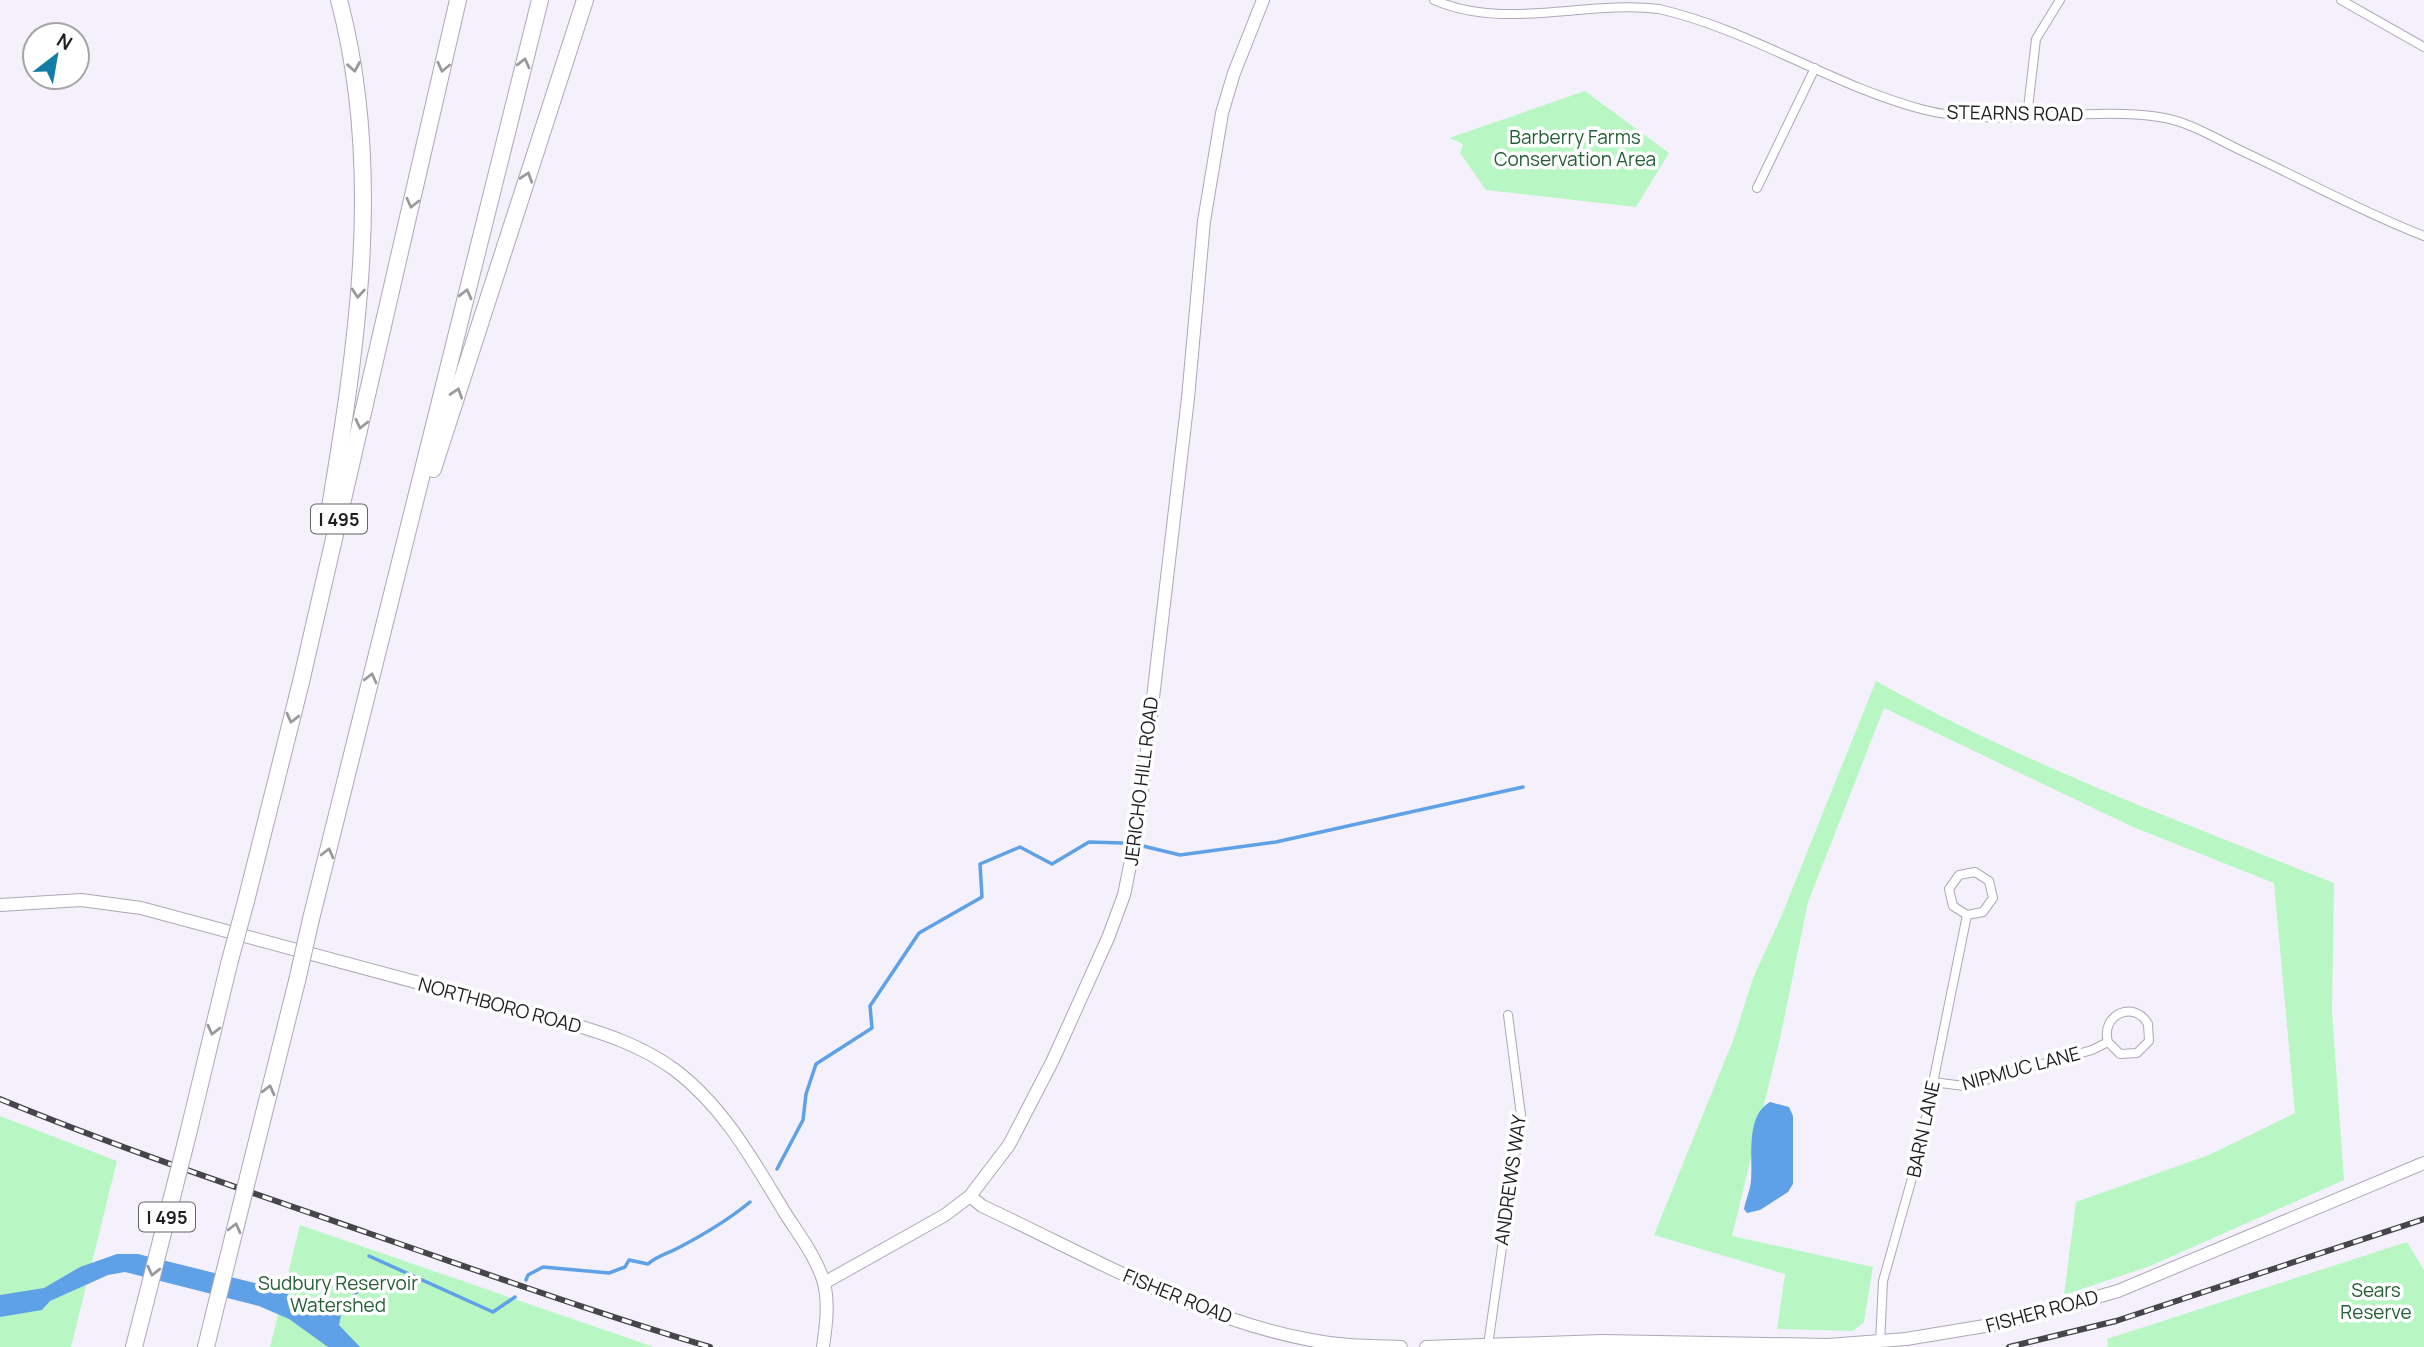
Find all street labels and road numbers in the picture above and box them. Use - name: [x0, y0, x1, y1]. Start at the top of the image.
- street label: STEARNS ROAD: [1947, 99, 2083, 127]
- road number: I 495: [311, 504, 367, 534]
- street label: JERICHO HILL ROAD: [1118, 695, 1164, 867]
- street label: NORTHBORO ROAD: [415, 971, 585, 1039]
- street label: NIPMUC LANE: [1959, 1040, 2083, 1096]
- street label: BARN LANE: [1900, 1078, 1946, 1180]
- street label: ANDREWS WAY: [1488, 1113, 1532, 1247]
- road number: I 495: [139, 1202, 195, 1232]
- street label: FISHER ROAD: [1120, 1262, 1236, 1330]
- street label: FISHER ROAD: [1983, 1283, 2101, 1339]

